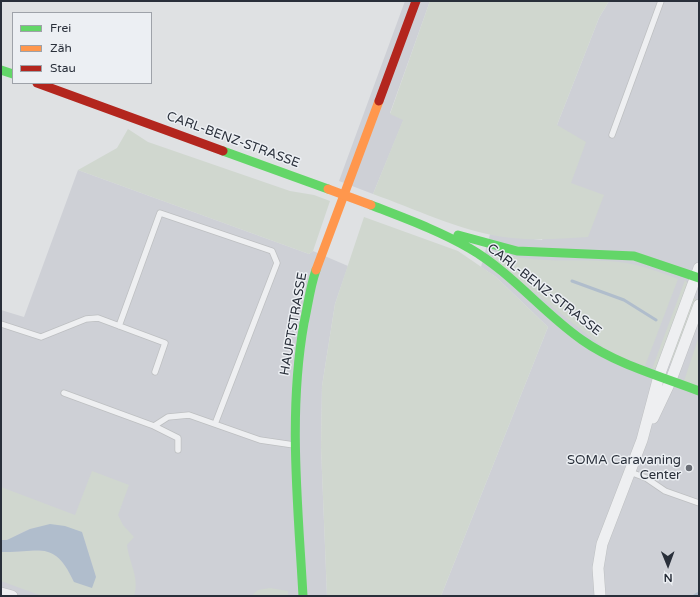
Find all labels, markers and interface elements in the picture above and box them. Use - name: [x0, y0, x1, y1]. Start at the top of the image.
- legend: [12, 12, 152, 84]
- text: Frei: [50, 21, 71, 35]
- text: Zäh: [50, 41, 72, 55]
- text: Stau: [50, 61, 76, 75]
- street label: CARL-BENZ-STRASSE: [164, 109, 302, 171]
- street label: CARL-BENZ-STRASSE: [484, 241, 604, 339]
- street label: HAUPTSTRASSE: [277, 271, 311, 377]
- place label: SOMA Caravaning Center: [567, 453, 681, 484]
- marker: SOMA Caravaning Center: [684, 463, 694, 473]
- north arrow: [648, 545, 688, 585]
- text: N: [664, 571, 673, 584]

